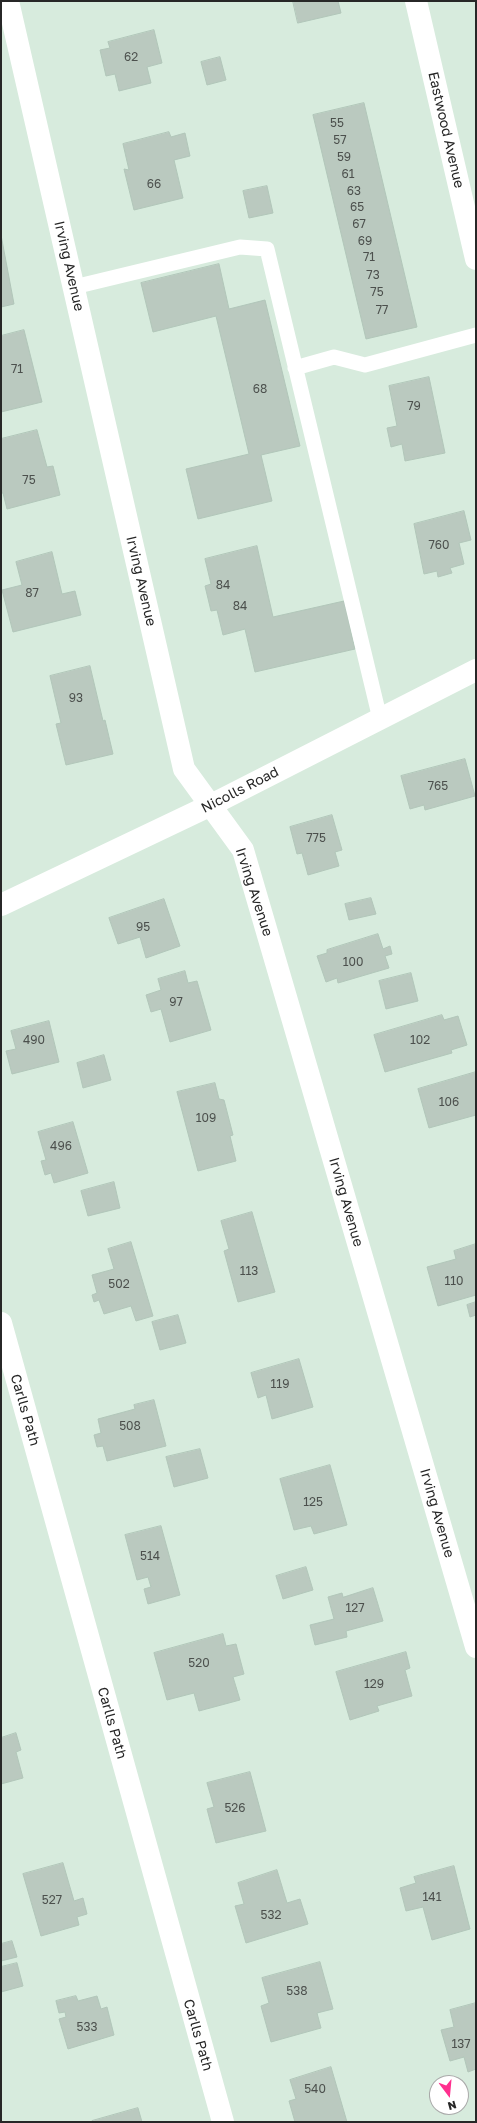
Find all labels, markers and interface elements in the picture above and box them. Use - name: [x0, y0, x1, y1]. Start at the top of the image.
- house number: 62: [124, 50, 138, 64]
- street label: Eastwood Avenue: [424, 70, 468, 190]
- house number: 55: [330, 116, 344, 130]
- house number: 57: [333, 133, 347, 147]
- house number: 59: [337, 150, 351, 164]
- house number: 61: [341, 167, 355, 181]
- house number: 66: [147, 177, 161, 191]
- house number: 63: [347, 184, 361, 198]
- house number: 65: [350, 200, 364, 214]
- house number: 67: [352, 217, 366, 231]
- street label: Irving Avenue: [50, 219, 88, 313]
- house number: 69: [358, 234, 372, 248]
- house number: 71: [363, 250, 375, 264]
- house number: 73: [366, 268, 380, 282]
- house number: 75: [370, 285, 384, 299]
- house number: 77: [376, 303, 388, 317]
- house number: 71: [11, 362, 23, 376]
- house number: 68: [253, 382, 267, 396]
- house number: 79: [407, 399, 421, 413]
- house number: 75: [22, 473, 36, 487]
- street label: Irving Avenue: [122, 534, 160, 628]
- house number: 760: [428, 538, 450, 552]
- house number: 84: [216, 578, 230, 592]
- house number: 87: [25, 586, 39, 600]
- house number: 84: [233, 599, 247, 613]
- house number: 93: [69, 691, 83, 705]
- street label: Nicolls Road: [198, 763, 282, 817]
- house number: 765: [428, 779, 448, 793]
- house number: 775: [306, 831, 326, 845]
- street label: Irving Avenue: [232, 846, 276, 938]
- house number: 95: [136, 920, 150, 934]
- house number: 100: [343, 955, 363, 969]
- house number: 97: [169, 995, 183, 1009]
- house number: 490: [23, 1033, 45, 1047]
- house number: 102: [410, 1033, 430, 1047]
- house number: 106: [439, 1095, 459, 1109]
- house number: 109: [196, 1111, 216, 1125]
- house number: 496: [50, 1139, 72, 1153]
- street label: Irving Avenue: [325, 1155, 367, 1249]
- house number: 113: [240, 1264, 258, 1278]
- house number: 110: [444, 1274, 464, 1288]
- house number: 502: [108, 1277, 130, 1291]
- street label: Carlls Path: [7, 1372, 43, 1448]
- house number: 119: [271, 1377, 289, 1391]
- house number: 508: [119, 1419, 141, 1433]
- street label: Irving Avenue: [416, 1466, 458, 1560]
- house number: 125: [303, 1495, 323, 1509]
- house number: 514: [140, 1549, 160, 1563]
- house number: 127: [345, 1601, 365, 1615]
- house number: 520: [188, 1656, 210, 1670]
- house number: 129: [364, 1677, 384, 1691]
- street label: Carlls Path: [94, 1685, 130, 1761]
- house number: 526: [224, 1801, 246, 1815]
- house number: 141: [423, 1890, 441, 1904]
- house number: 527: [42, 1893, 62, 1907]
- house number: 532: [261, 1908, 281, 1922]
- house number: 538: [286, 1984, 308, 1998]
- street label: Carlls Path: [180, 1997, 216, 2073]
- house number: 533: [77, 2020, 97, 2034]
- house number: 137: [451, 2037, 471, 2051]
- north arrow: [429, 2075, 469, 2115]
- house number: 540: [304, 2082, 326, 2096]
- text: N: [446, 2099, 458, 2113]

